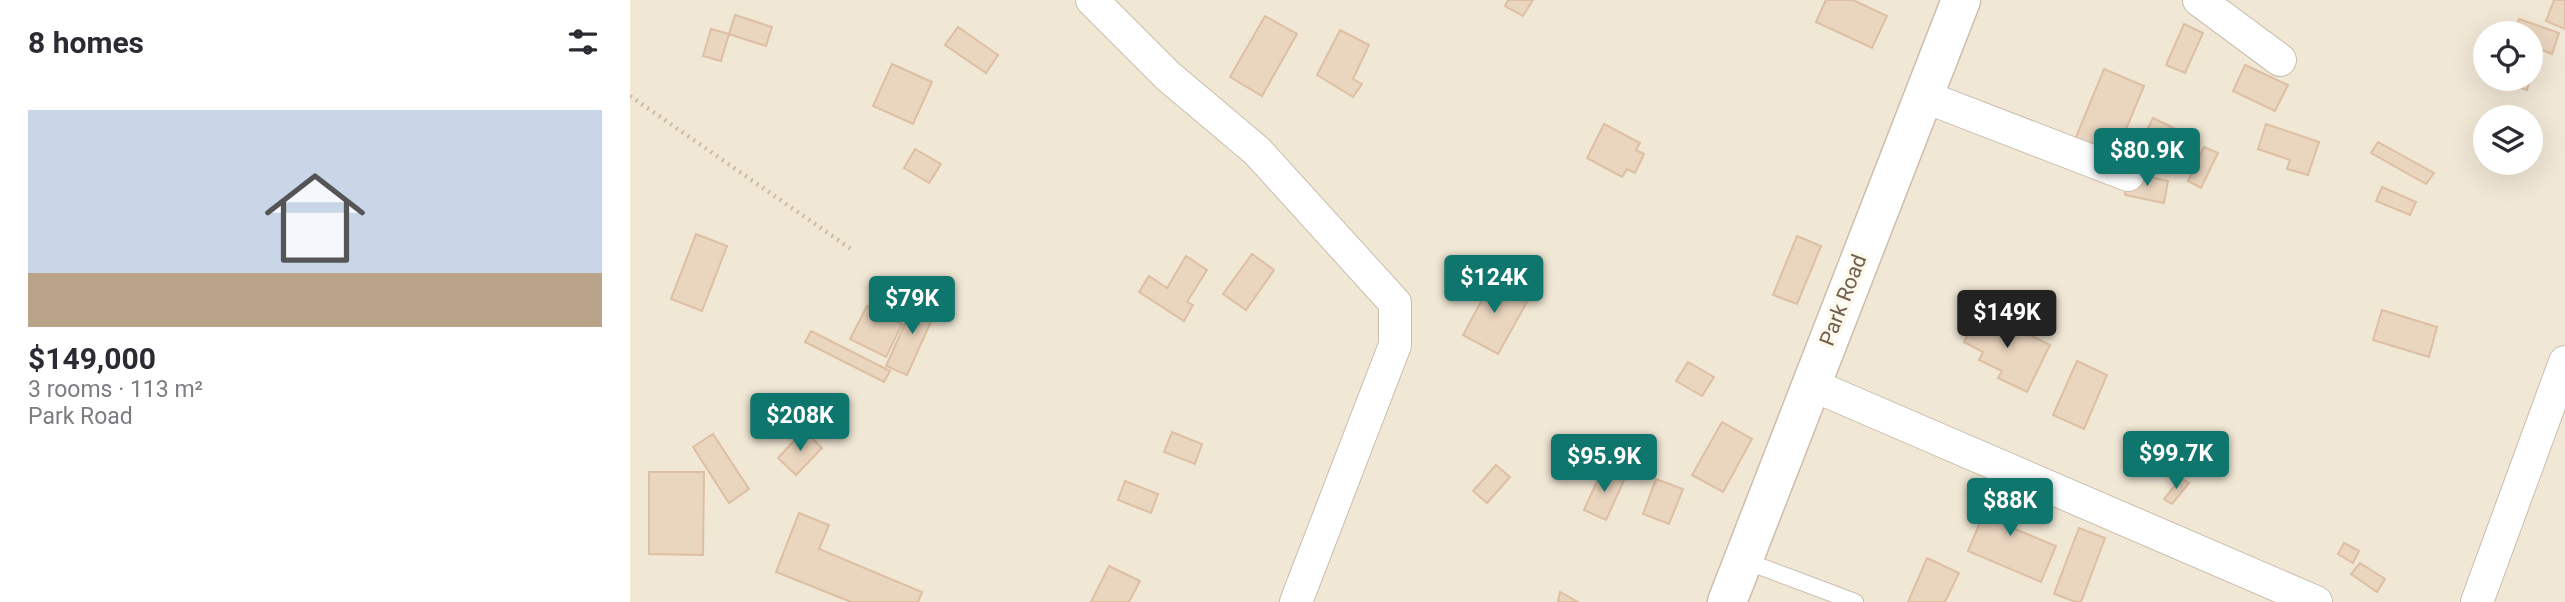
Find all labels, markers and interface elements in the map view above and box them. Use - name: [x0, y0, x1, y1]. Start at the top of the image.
- map controls: [2473, 21, 2543, 175]
- button: locate: [2473, 21, 2543, 91]
- icon: filters: [564, 23, 602, 61]
- text: 8 homes: [28, 25, 144, 60]
- button: layers: [2473, 105, 2543, 175]
- pin: $80.9K: [2090, 128, 2204, 188]
- text: $80.9K: [2110, 137, 2184, 164]
- icon: home: [252, 155, 378, 281]
- street label: Park Road: [1815, 251, 1871, 349]
- pin: $124K: [1445, 256, 1543, 315]
- text: $124K: [1460, 264, 1528, 291]
- pin: $79K: [871, 276, 953, 336]
- text: $79K: [885, 285, 939, 312]
- pin: $149K: [1958, 290, 2056, 350]
- text: $149K: [1973, 299, 2041, 326]
- text: $149,000: [28, 341, 156, 376]
- text: 3 rooms · 113 m²: [28, 376, 203, 403]
- pin: $208K: [751, 393, 849, 453]
- text: $208K: [766, 402, 834, 429]
- text: Park Road: [28, 403, 133, 430]
- pin: $99.7K: [2119, 432, 2233, 491]
- pin: $95.9K: [1547, 434, 1661, 494]
- text: $99.7K: [2139, 440, 2213, 467]
- text: $95.9K: [1567, 443, 1641, 470]
- pin: $88K: [1969, 478, 2051, 538]
- text: $88K: [1983, 487, 2037, 514]

